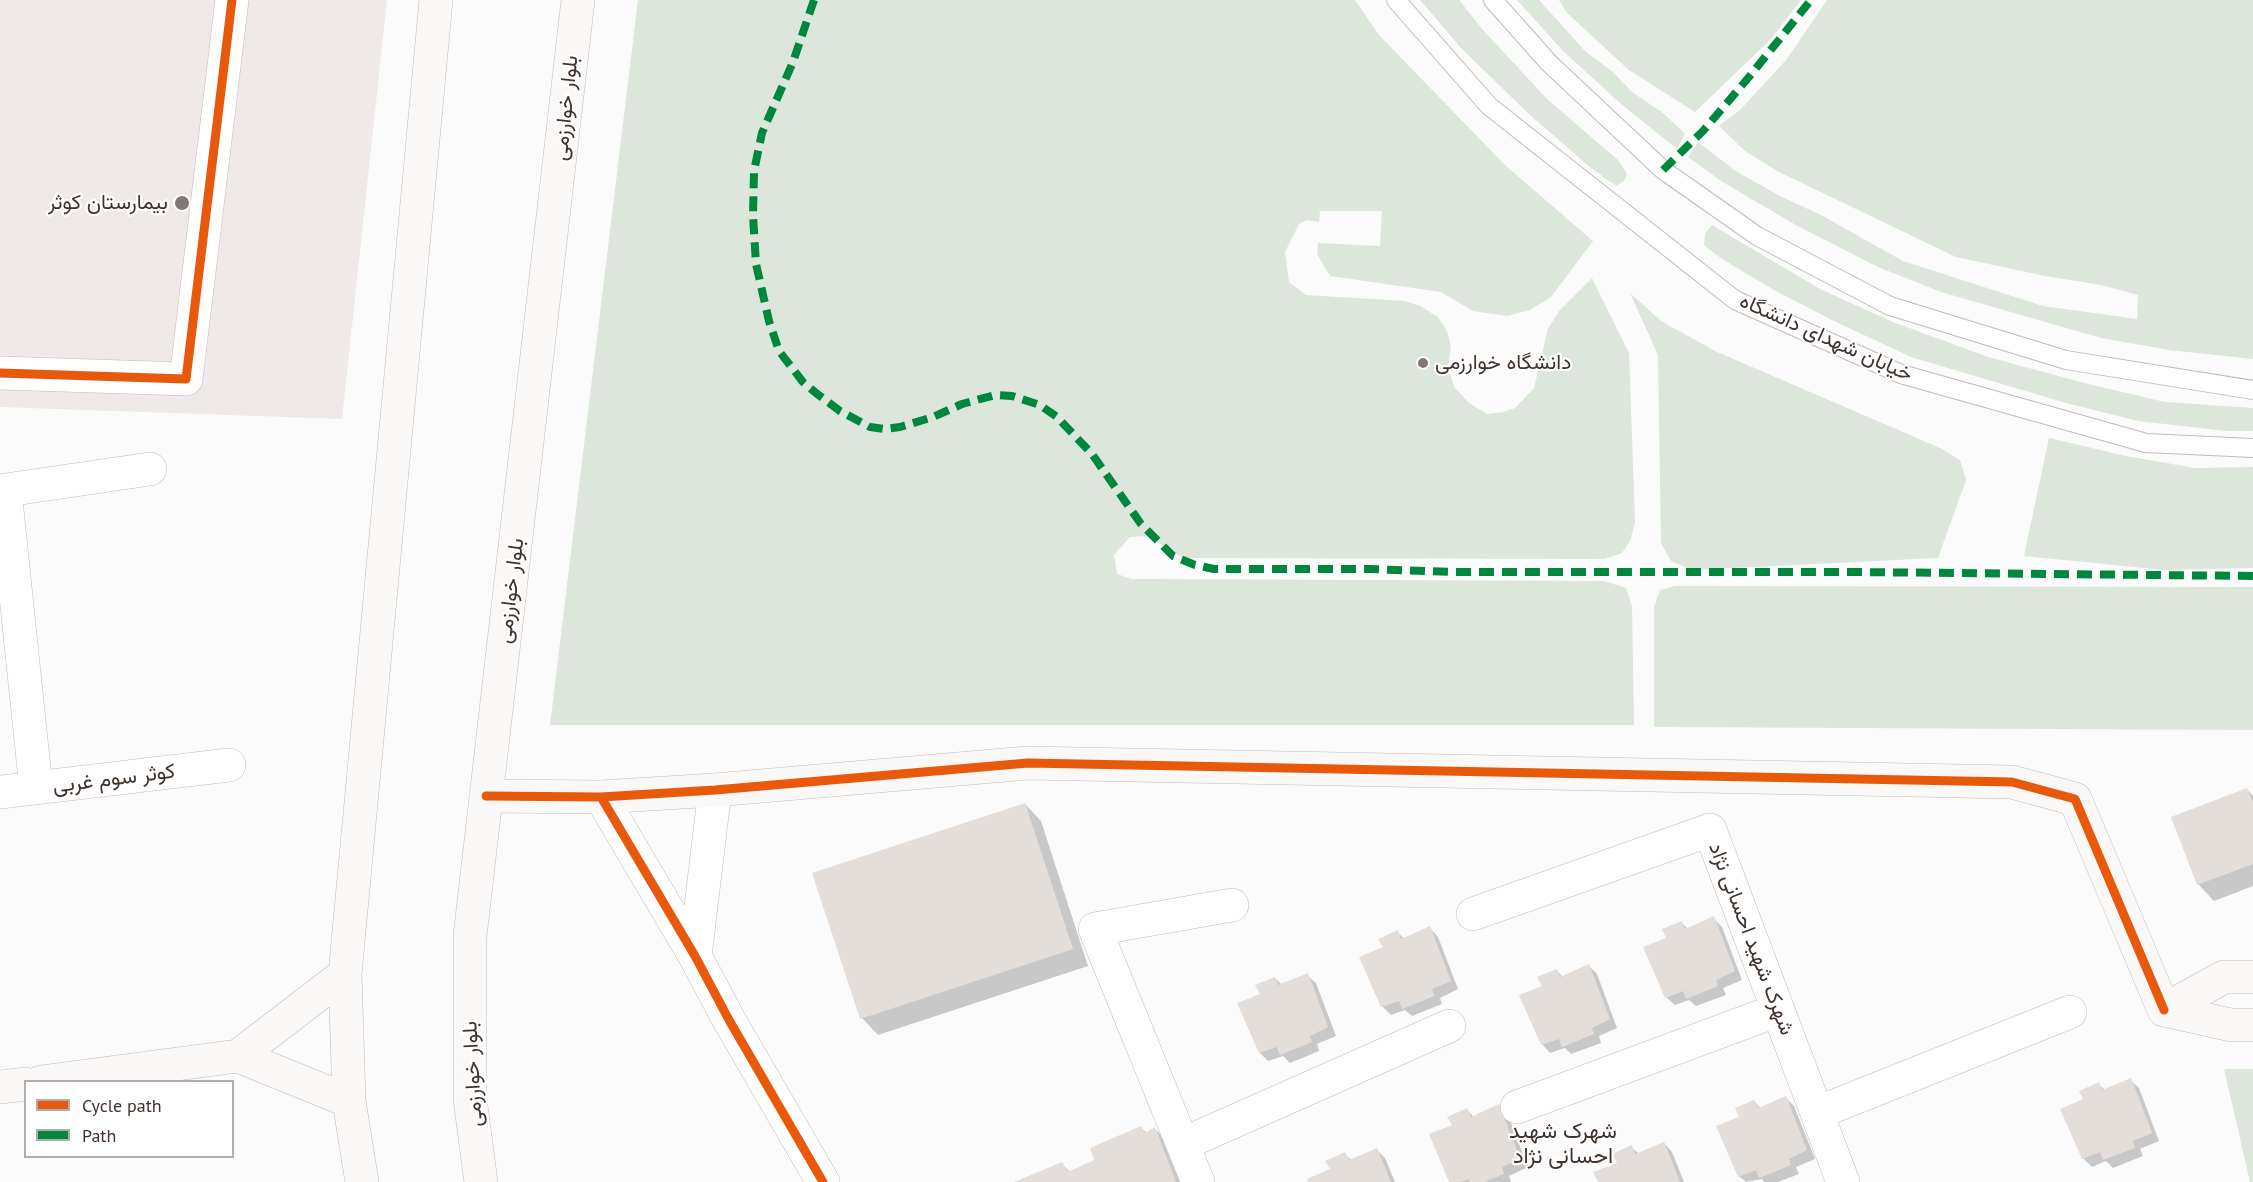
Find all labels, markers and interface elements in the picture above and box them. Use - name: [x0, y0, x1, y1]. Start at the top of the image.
- street label: بلوار خوارزمی: [548, 54, 584, 162]
- place label: بیمارستان کوثر: [48, 190, 168, 216]
- marker: بیمارستان کوثر: [173, 194, 191, 212]
- street label: خیابان شهدای دانشگاه: [1736, 288, 1916, 388]
- place label: دانشگاه خوارزمی: [1435, 350, 1571, 376]
- marker: دانشگاه خوارزمی: [1416, 356, 1430, 370]
- street label: بلوار خوارزمی: [492, 537, 530, 645]
- street label: کوثر سوم غربی: [51, 759, 177, 799]
- street label: شهرک شهید احسانی نژاد: [1703, 839, 1799, 1039]
- street label: بلوار خوارزمی: [458, 1021, 488, 1127]
- legend: [24, 1080, 234, 1158]
- text: Cycle path: [82, 1094, 162, 1117]
- district label: شهرک شهید احسانی نژاد: [1509, 1119, 1617, 1170]
- text: Path: [82, 1124, 116, 1147]

